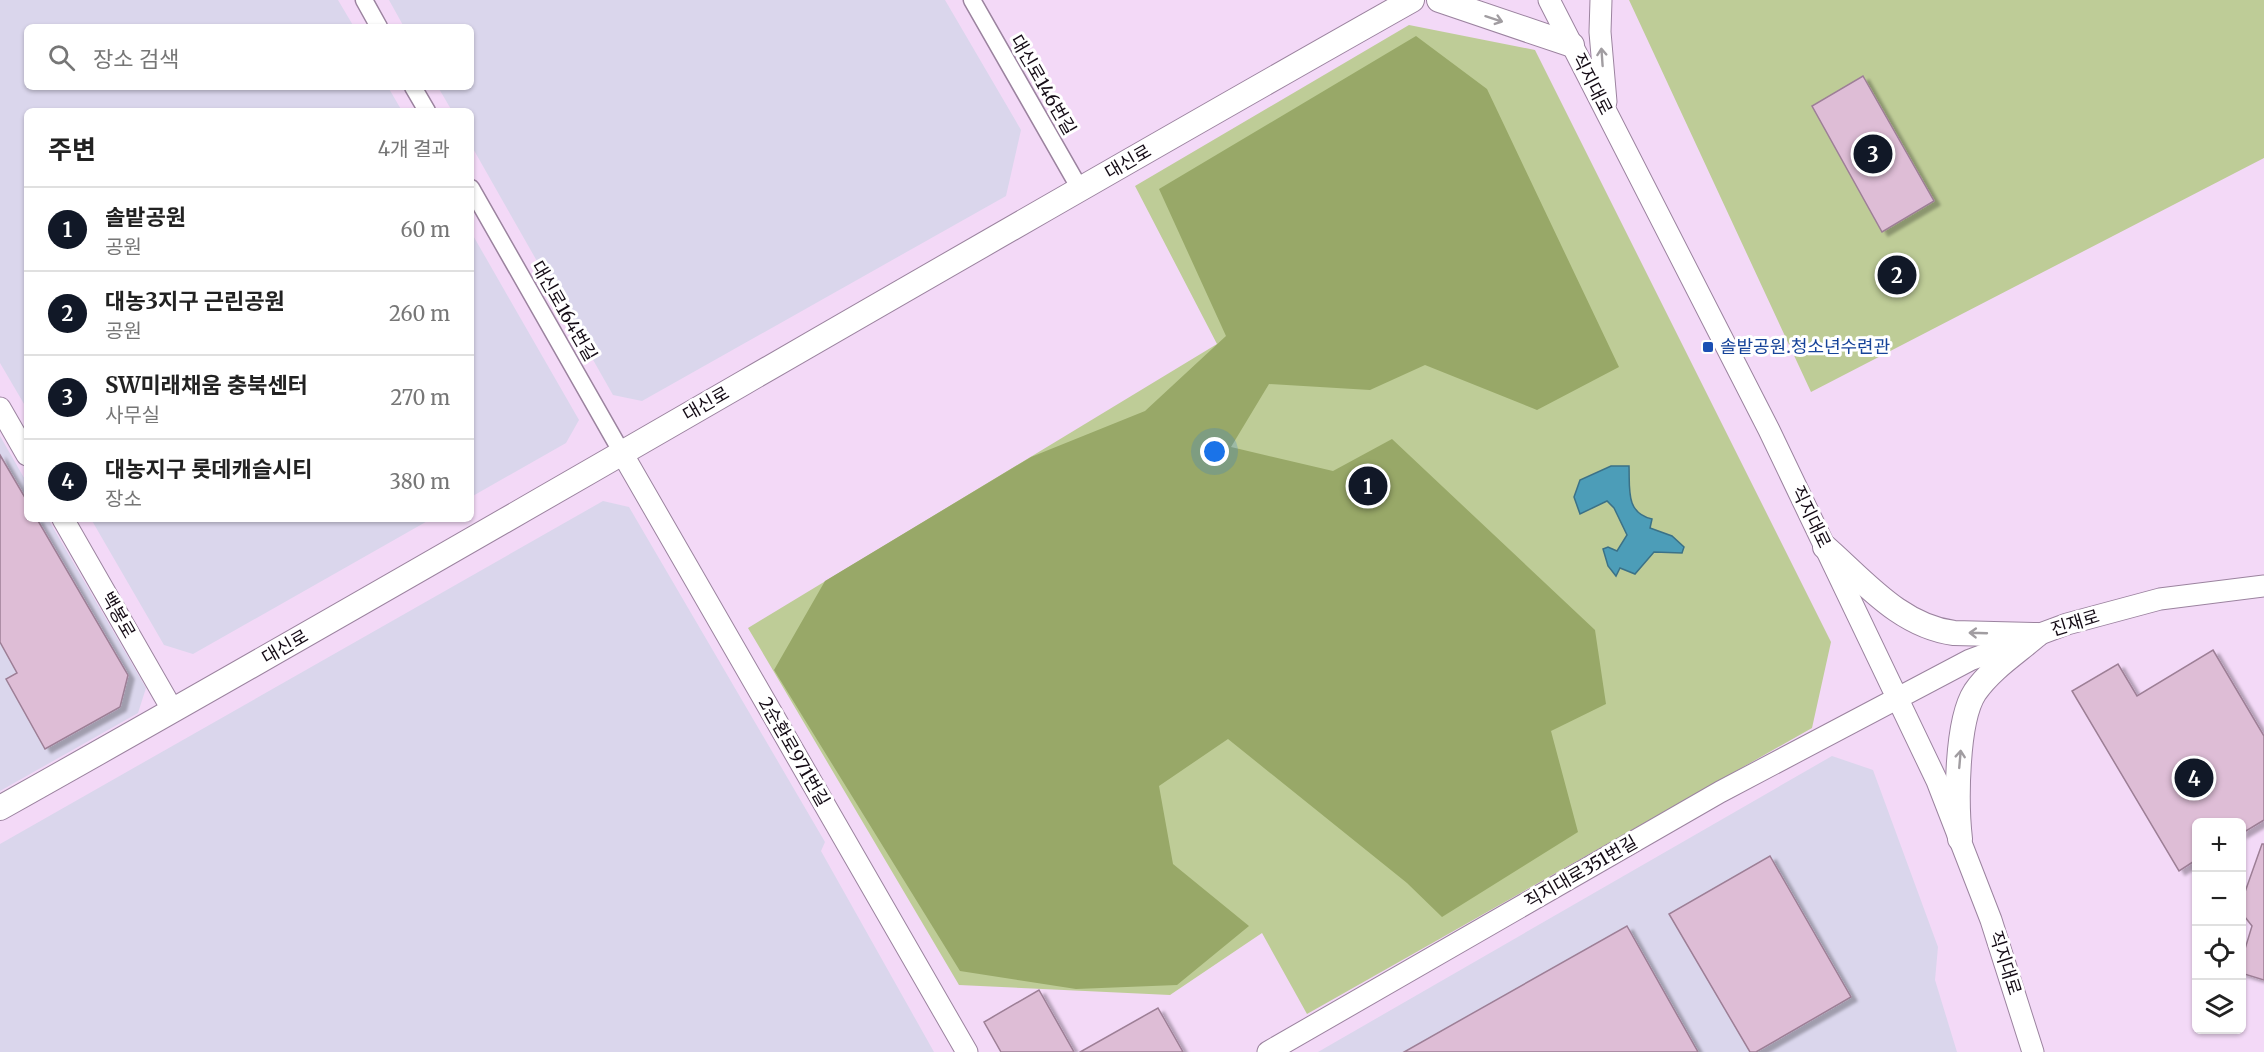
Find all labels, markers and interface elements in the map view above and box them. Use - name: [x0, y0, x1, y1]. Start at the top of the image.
- one-way arrow: [1484, 14, 1503, 25]
- search box: [24, 24, 474, 90]
- street label: 대신로146번길: [1006, 31, 1081, 139]
- icon: search: [45, 41, 78, 74]
- text: 장소 검색: [93, 45, 179, 73]
- one-way arrow: [1596, 48, 1607, 68]
- street label: 직지대로: [1567, 49, 1618, 119]
- pin: 3: [1854, 132, 1892, 176]
- text: 주변: [48, 133, 96, 166]
- text: 4개 결과: [378, 136, 450, 161]
- street label: 대신로: [1100, 139, 1155, 184]
- text: 솔밭공원: [105, 203, 186, 231]
- text: 1: [63, 217, 72, 242]
- text: 60 m: [400, 217, 450, 242]
- text: 공원: [105, 234, 142, 259]
- pin: 2: [1878, 252, 1916, 298]
- street label: 대신로164번길: [526, 256, 602, 365]
- text: 대농3지구 근린공원: [105, 287, 285, 315]
- text: 2: [62, 301, 73, 326]
- text: 260 m: [389, 301, 450, 326]
- text: 공원: [105, 318, 142, 343]
- place label: 솔밭공원.청소년수련관: [1720, 335, 1891, 358]
- marker: 솔밭공원.청소년수련관: [1701, 340, 1715, 354]
- text: SW미래채움 충북센터: [105, 371, 308, 399]
- street label: 대신로: [678, 381, 733, 426]
- text: 3: [62, 385, 73, 410]
- text: 270 m: [390, 385, 450, 410]
- text: 사무실: [105, 402, 160, 427]
- your location: [1200, 437, 1229, 466]
- text: 대농지구 롯데캐슬시티: [105, 455, 313, 483]
- pin: 1: [1348, 464, 1388, 508]
- text: 4: [61, 469, 74, 494]
- text: 380 m: [389, 469, 450, 494]
- street label: 직지대로: [1787, 482, 1836, 552]
- text: 장소: [105, 486, 142, 511]
- street label: 백봉로: [96, 587, 141, 642]
- street label: 진재로: [2048, 604, 2102, 641]
- street label: 대신로: [257, 624, 312, 669]
- one-way arrow: [1969, 628, 1989, 639]
- street label: 2순환로971번길: [754, 693, 835, 810]
- one-way arrow: [1955, 750, 1966, 770]
- pin: 4: [2174, 756, 2214, 800]
- map controls: [2192, 818, 2246, 1034]
- button: +: [2192, 818, 2246, 872]
- street label: 직지대로351번길: [1520, 830, 1641, 913]
- button: −: [2192, 872, 2246, 926]
- button: locate: [2192, 926, 2246, 980]
- street label: 직지대로: [1984, 928, 2027, 998]
- button: layers: [2192, 980, 2246, 1034]

